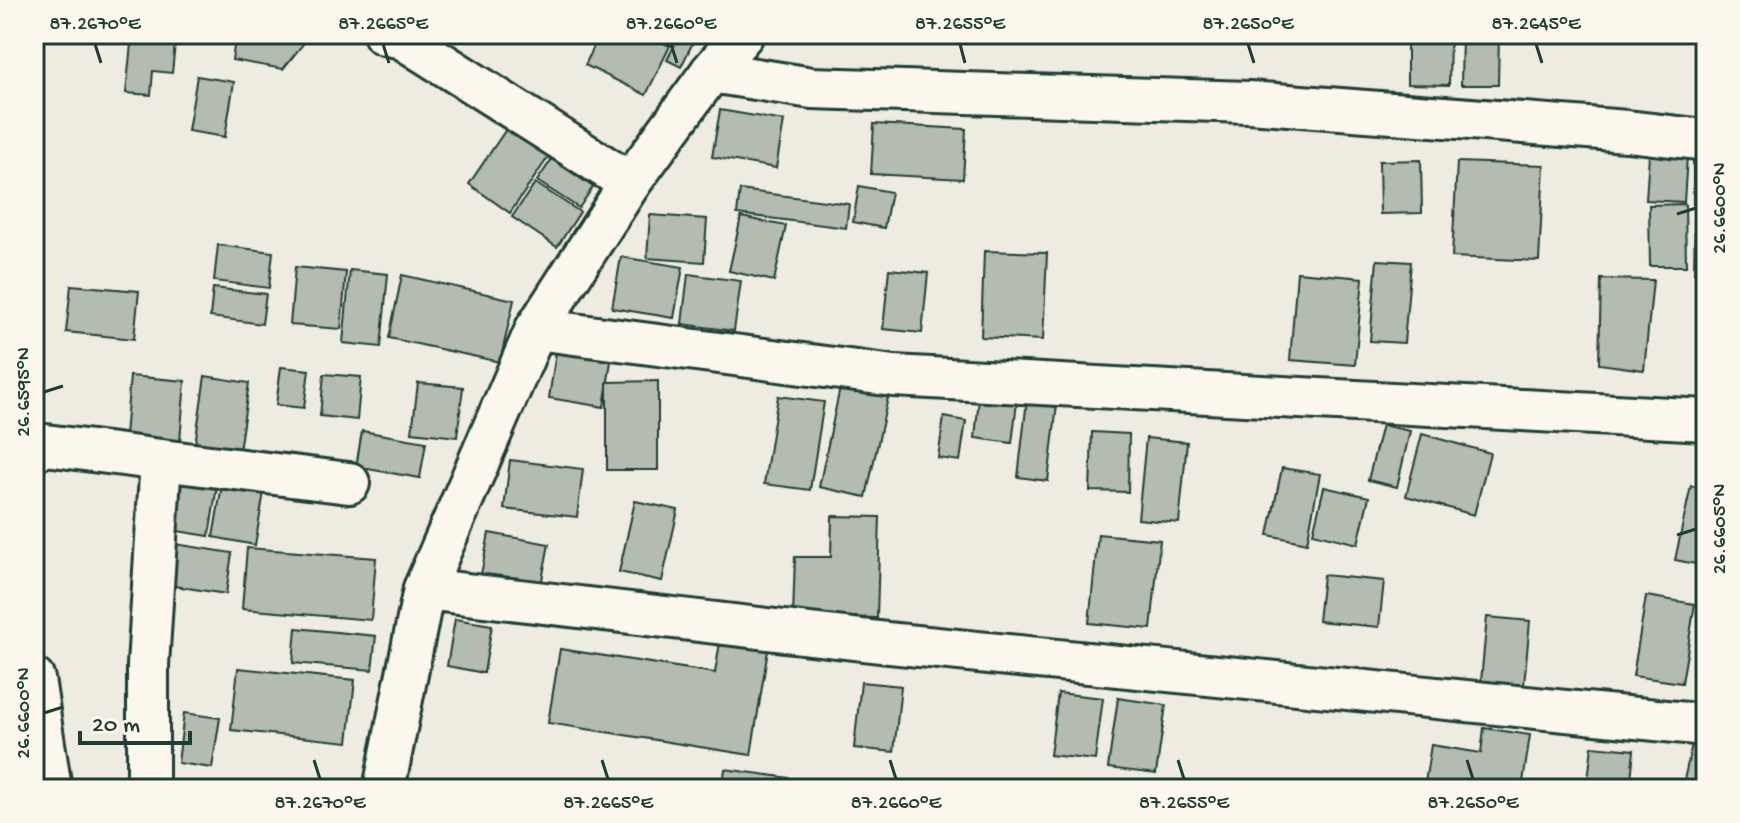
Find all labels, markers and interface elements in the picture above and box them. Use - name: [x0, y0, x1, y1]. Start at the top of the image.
- text: 87.2670°E: [50, 14, 142, 37]
- text: 87.2665°E: [338, 14, 429, 37]
- text: 87.2660°E: [626, 14, 718, 37]
- text: 87.2655°E: [915, 14, 1007, 37]
- text: 87.2650°E: [1203, 14, 1295, 37]
- text: 87.2645°E: [1491, 14, 1582, 37]
- text: 26.6600°N: [1710, 162, 1733, 254]
- text: 26.6595°N: [14, 347, 37, 437]
- text: 26.6605°N: [1710, 484, 1733, 574]
- text: 26.6600°N: [14, 667, 37, 759]
- scale bar: [80, 695, 190, 745]
- text: 20 m: [92, 712, 140, 741]
- text: 87.2670°E: [275, 793, 367, 816]
- text: 87.2665°E: [563, 793, 654, 816]
- text: 87.2660°E: [851, 793, 943, 816]
- text: 87.2655°E: [1139, 793, 1231, 816]
- text: 87.2650°E: [1428, 793, 1520, 816]

